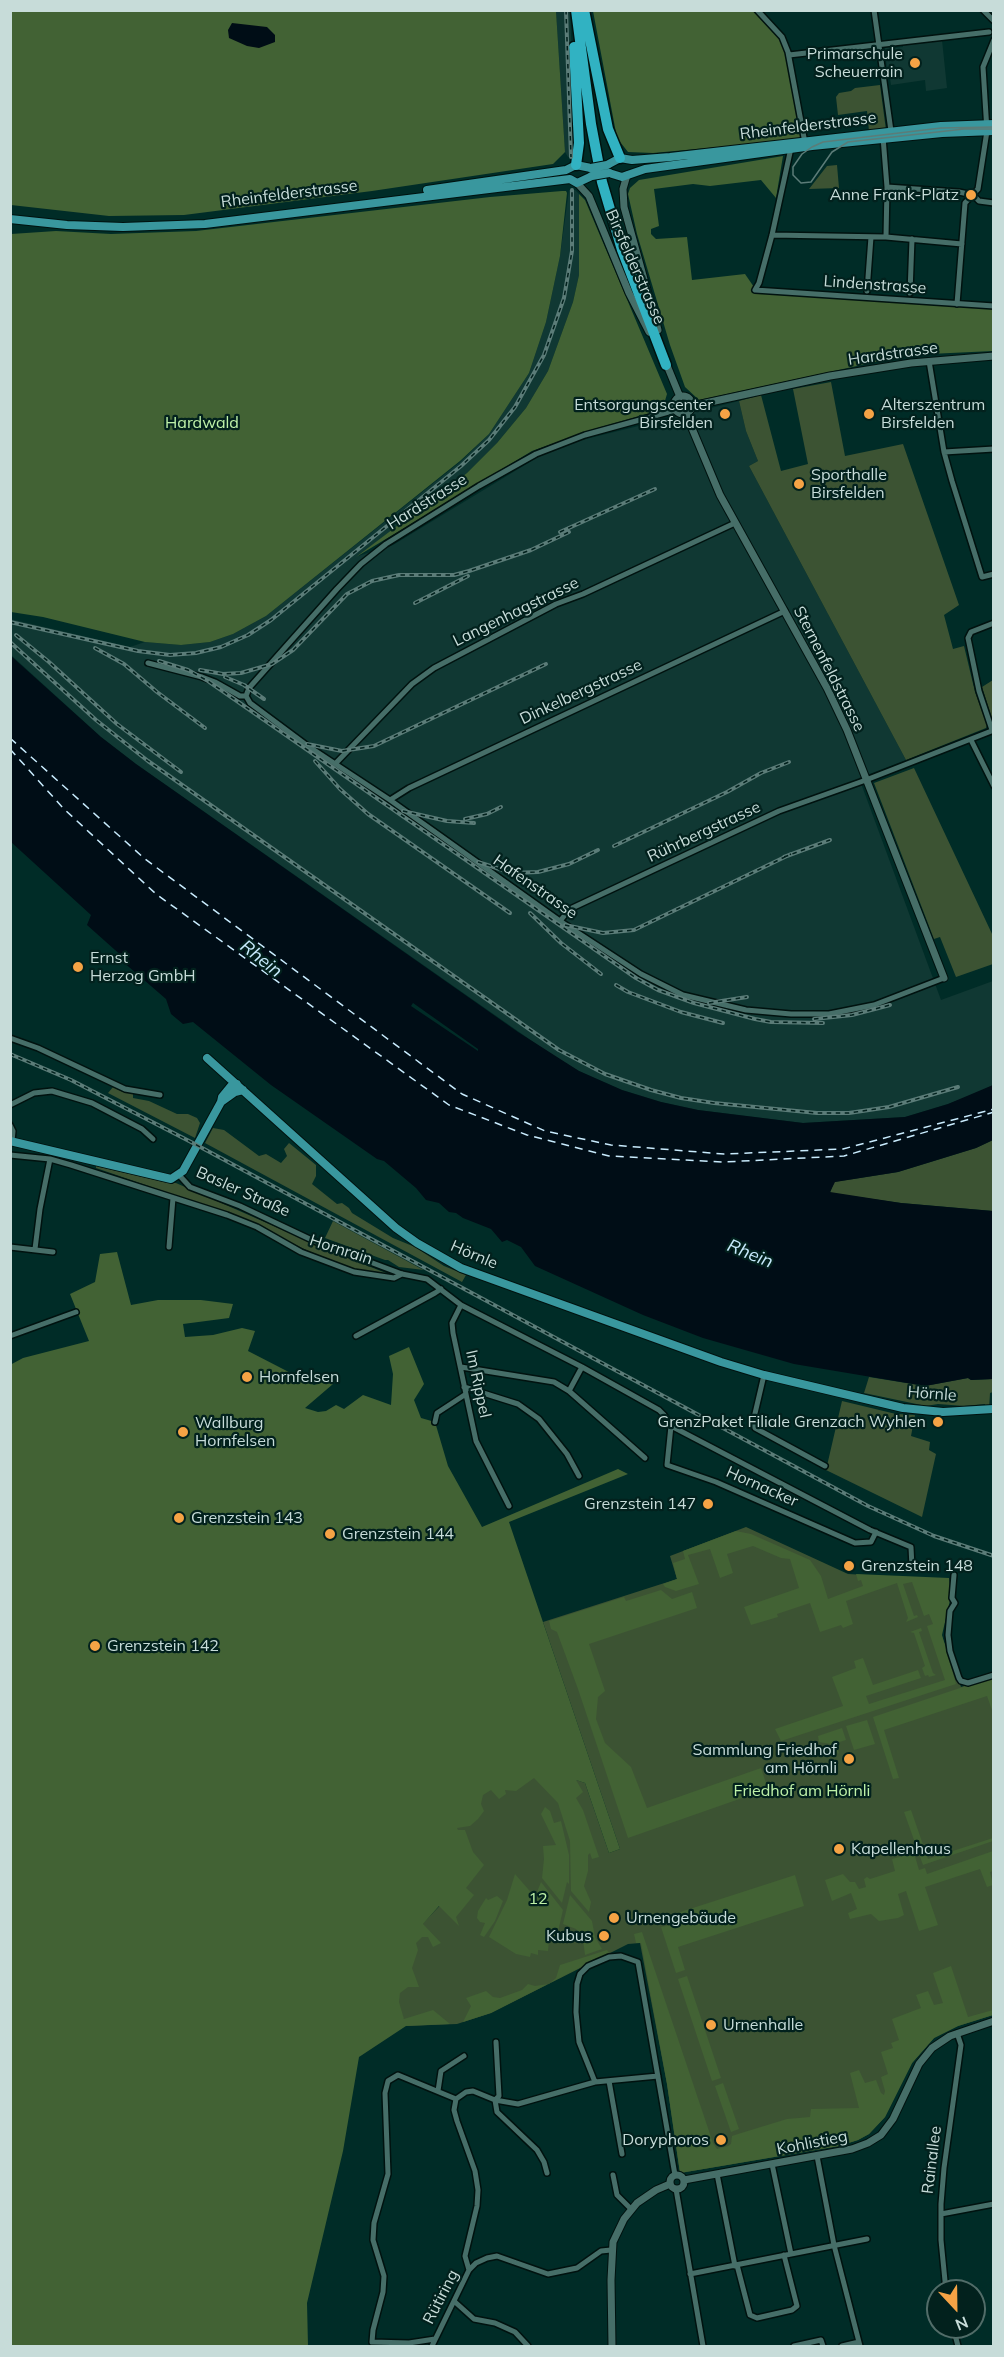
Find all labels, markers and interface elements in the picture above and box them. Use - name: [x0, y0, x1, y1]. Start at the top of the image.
- place label: Primarschule Scheuerrain: [807, 44, 903, 82]
- marker: Primarschule Scheuerrain: [908, 56, 922, 70]
- street label: Rheinfelderstrasse: [739, 108, 877, 144]
- street label: Rheinfelderstrasse: [220, 176, 358, 212]
- place label: Anne Frank-Platz: [830, 185, 959, 205]
- marker: Anne Frank-Platz: [964, 188, 978, 202]
- street label: Birsfelderstrasse: [601, 207, 669, 327]
- street label: Lindenstrasse: [823, 272, 927, 298]
- street label: Hardstrasse: [847, 338, 939, 370]
- place label: Entsorgungscenter Birsfelden: [574, 395, 713, 433]
- place label: Alterszentrum Birsfelden: [881, 395, 985, 433]
- marker: Entsorgungscenter Birsfelden: [718, 407, 732, 421]
- marker: Alterszentrum Birsfelden: [862, 407, 876, 421]
- park label: Hardwald: [165, 413, 239, 433]
- place label: Sporthalle Birsfelden: [811, 465, 887, 503]
- street label: Hardstrasse: [384, 470, 470, 534]
- marker: Sporthalle Birsfelden: [792, 477, 806, 491]
- street label: Langenhagstrasse: [450, 573, 582, 651]
- street label: Sternenfeldstrasse: [789, 603, 869, 735]
- street label: Dinkelbergstrasse: [517, 655, 645, 729]
- street label: Rührbergstrasse: [644, 797, 764, 867]
- street label: Hafenstrasse: [489, 851, 581, 923]
- water label: Rhein: [236, 936, 286, 982]
- place label: Ernst Herzog GmbH: [90, 948, 196, 986]
- marker: Ernst Herzog GmbH: [71, 960, 85, 974]
- street label: Basler Straße: [193, 1163, 293, 1221]
- street label: Hornrain: [307, 1231, 375, 1269]
- water label: Rhein: [724, 1235, 776, 1273]
- street label: Hörnle: [448, 1237, 500, 1273]
- street label: Im Rippel: [461, 1348, 495, 1420]
- place label: Hornfelsen: [259, 1367, 339, 1387]
- marker: Hornfelsen: [240, 1370, 254, 1384]
- street label: Hörnle: [907, 1383, 957, 1405]
- place label: GrenzPaket Filiale Grenzach Wyhlen: [657, 1412, 926, 1432]
- place label: Wallburg Hornfelsen: [195, 1413, 275, 1451]
- marker: GrenzPaket Filiale Grenzach Wyhlen: [931, 1415, 945, 1429]
- marker: Wallburg Hornfelsen: [176, 1425, 190, 1439]
- street label: Hornacker: [723, 1463, 801, 1511]
- place label: Grenzstein 147: [584, 1494, 696, 1514]
- marker: Grenzstein 147: [701, 1497, 715, 1511]
- place label: Grenzstein 143: [191, 1508, 303, 1528]
- marker: Grenzstein 143: [172, 1511, 186, 1525]
- place label: Grenzstein 144: [342, 1524, 454, 1544]
- marker: Grenzstein 144: [323, 1527, 337, 1541]
- place label: Grenzstein 148: [861, 1556, 973, 1576]
- marker: Grenzstein 148: [842, 1559, 856, 1573]
- place label: Grenzstein 142: [107, 1636, 219, 1656]
- marker: Grenzstein 142: [88, 1639, 102, 1653]
- place label: Sammlung Friedhof am Hörnli: [693, 1740, 837, 1778]
- marker: Sammlung Friedhof am Hörnli: [842, 1752, 856, 1766]
- park label: Friedhof am Hörnli: [734, 1781, 870, 1801]
- place label: Kapellenhaus: [851, 1839, 951, 1859]
- marker: Kapellenhaus: [832, 1842, 846, 1856]
- park label: 12: [528, 1889, 548, 1909]
- place label: Urnengebäude: [626, 1908, 736, 1928]
- marker: Urnengebäude: [607, 1911, 621, 1925]
- place label: Kubus: [546, 1926, 592, 1946]
- marker: Kubus: [597, 1929, 611, 1943]
- place label: Urnenhalle: [723, 2015, 803, 2035]
- marker: Urnenhalle: [704, 2018, 718, 2032]
- street label: Rainallee: [918, 2125, 946, 2195]
- street label: Kohlistieg: [775, 2127, 849, 2159]
- place label: Doryphoros: [622, 2130, 709, 2150]
- marker: Doryphoros: [714, 2133, 728, 2147]
- street label: Rütiring: [419, 2267, 463, 2327]
- north arrow: [926, 2279, 986, 2339]
- text: N: [953, 2312, 971, 2335]

